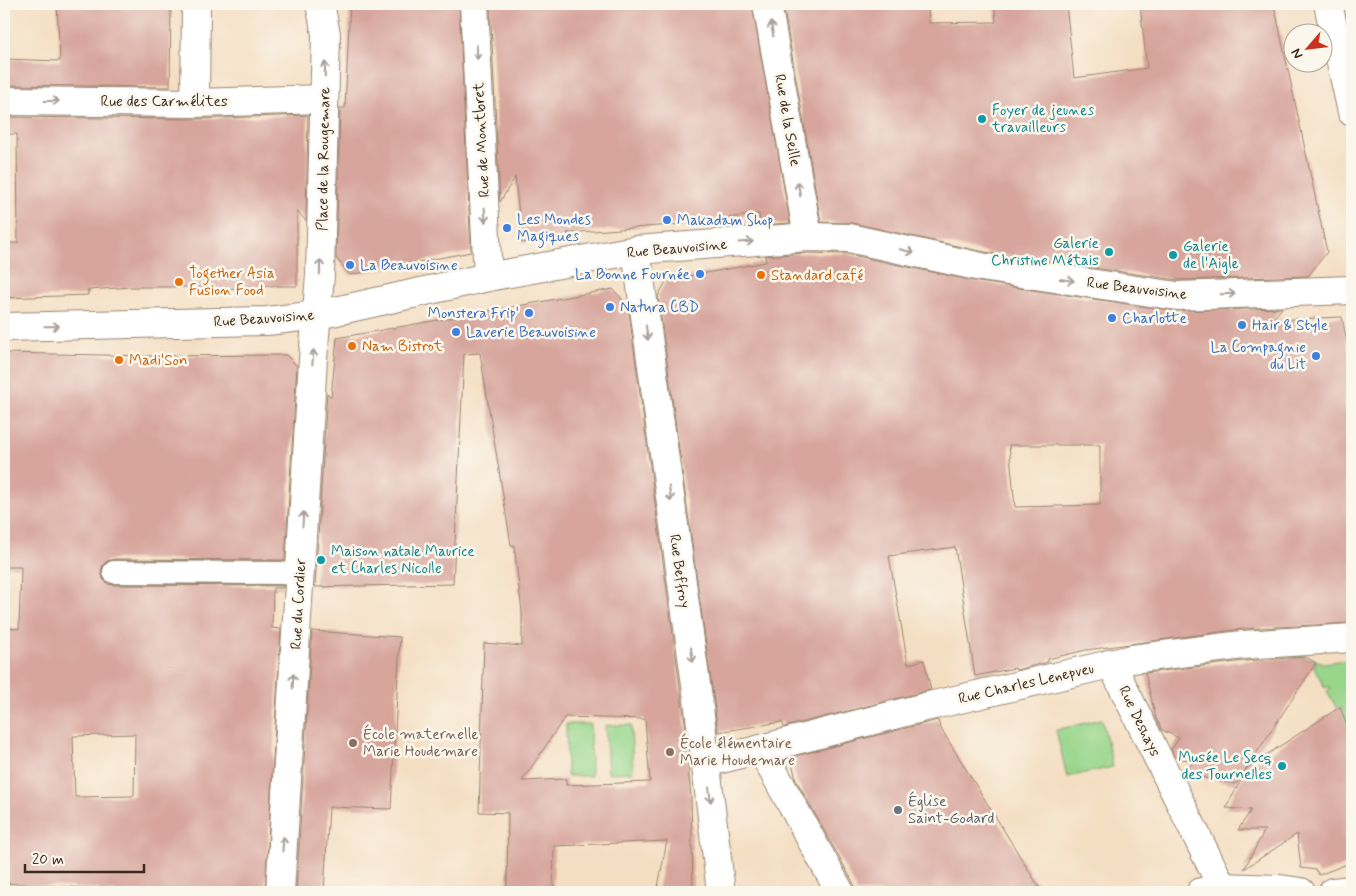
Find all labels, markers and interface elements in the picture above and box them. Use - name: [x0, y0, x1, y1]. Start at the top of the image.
- one-way arrow: [766, 21, 776, 37]
- north arrow: [1284, 22, 1334, 72]
- one-way arrow: [472, 44, 481, 60]
- text: N: [1287, 45, 1308, 62]
- one-way arrow: [320, 61, 329, 77]
- street label: Rue de la Seille: [769, 73, 805, 168]
- street label: Rue de Montbret: [469, 82, 495, 198]
- street label: Place de la Rougemare: [313, 87, 335, 231]
- street label: Rue des Carmélites: [100, 92, 228, 112]
- one-way arrow: [44, 96, 60, 106]
- place label: Foyer de jeunes travailleurs: [991, 101, 1094, 138]
- marker: Foyer de jeunes travailleurs: [976, 113, 988, 125]
- one-way arrow: [794, 181, 804, 197]
- one-way arrow: [480, 206, 490, 222]
- place label: Les Mondes Magiques: [517, 210, 591, 248]
- place label: Makadam Shop: [677, 211, 773, 231]
- marker: Makadam Shop: [661, 214, 673, 226]
- marker: Les Mondes Magiques: [501, 222, 513, 234]
- place label: Galerie Christine Métais: [991, 234, 1099, 271]
- street label: Rue Beauvoisine: [626, 235, 728, 263]
- one-way arrow: [738, 237, 754, 246]
- place label: Galerie de l'Aigle: [1183, 237, 1239, 274]
- marker: Galerie Christine Métais: [1103, 246, 1115, 258]
- one-way arrow: [899, 247, 915, 256]
- marker: Galerie de l'Aigle: [1167, 249, 1179, 261]
- place label: La Beauvoisine: [360, 256, 458, 276]
- one-way arrow: [316, 259, 325, 275]
- marker: La Beauvoisine: [344, 259, 356, 271]
- place label: Together Asia Fusion Food: [189, 264, 275, 301]
- place label: La Bonne Fournée: [575, 265, 690, 285]
- place label: Standard café: [771, 266, 863, 286]
- marker: La Bonne Fournée: [694, 268, 706, 280]
- marker: Standard café: [755, 269, 767, 281]
- street label: Rue Beauvoisine: [1086, 273, 1188, 305]
- one-way arrow: [1059, 275, 1075, 285]
- marker: Together Asia Fusion Food: [173, 276, 185, 288]
- one-way arrow: [1220, 289, 1236, 299]
- place label: Natura CBD: [620, 298, 699, 318]
- marker: Natura CBD: [604, 301, 616, 313]
- place label: Monstera Frip': [428, 304, 519, 324]
- street label: Rue Beauvoisine: [213, 306, 315, 332]
- marker: Monstera Frip': [523, 307, 535, 319]
- place label: Charlotte: [1122, 309, 1187, 329]
- marker: Charlotte: [1106, 312, 1118, 324]
- place label: Hair & Style: [1252, 316, 1328, 336]
- marker: Hair & Style: [1236, 319, 1248, 331]
- one-way arrow: [44, 321, 60, 331]
- place label: Laverie Beauvoisine: [466, 323, 596, 343]
- one-way arrow: [642, 325, 652, 341]
- marker: Laverie Beauvoisine: [450, 326, 462, 338]
- place label: Nam Bistrot: [362, 337, 443, 357]
- place label: La Compagnie du Lit: [1210, 338, 1306, 375]
- marker: Nam Bistrot: [346, 340, 358, 352]
- one-way arrow: [309, 349, 318, 365]
- marker: La Compagnie du Lit: [1310, 350, 1322, 362]
- place label: Madi'Son: [129, 351, 187, 371]
- marker: Madi'Son: [113, 354, 125, 366]
- one-way arrow: [665, 486, 675, 502]
- one-way arrow: [298, 511, 307, 527]
- street label: Rue Beffroy: [664, 533, 694, 609]
- place label: Maison natale Maurice et Charles Nicolle: [331, 542, 475, 579]
- marker: Maison natale Maurice et Charles Nicolle: [315, 554, 327, 566]
- street label: Rue du Cordier: [287, 557, 311, 650]
- one-way arrow: [687, 647, 697, 663]
- street label: Rue Charles Lenepveu: [957, 659, 1096, 709]
- one-way arrow: [288, 674, 297, 690]
- street label: Rue Deshays: [1113, 683, 1165, 760]
- place label: École maternelle Marie Houdemare: [363, 724, 478, 762]
- place label: École élémentaire Marie Houdemare: [680, 733, 795, 771]
- marker: École maternelle Marie Houdemare: [347, 737, 359, 749]
- marker: École élémentaire Marie Houdemare: [664, 746, 676, 758]
- place label: Musée Le Secq des Tournelles: [1178, 748, 1272, 785]
- marker: Musée Le Secq des Tournelles: [1276, 760, 1288, 772]
- one-way arrow: [705, 787, 715, 803]
- place label: Église Saint-Godard: [908, 791, 995, 829]
- marker: Église Saint-Godard: [892, 804, 904, 816]
- one-way arrow: [278, 836, 287, 852]
- scale bar: [25, 841, 144, 873]
- text: 20 m: [32, 850, 64, 870]

